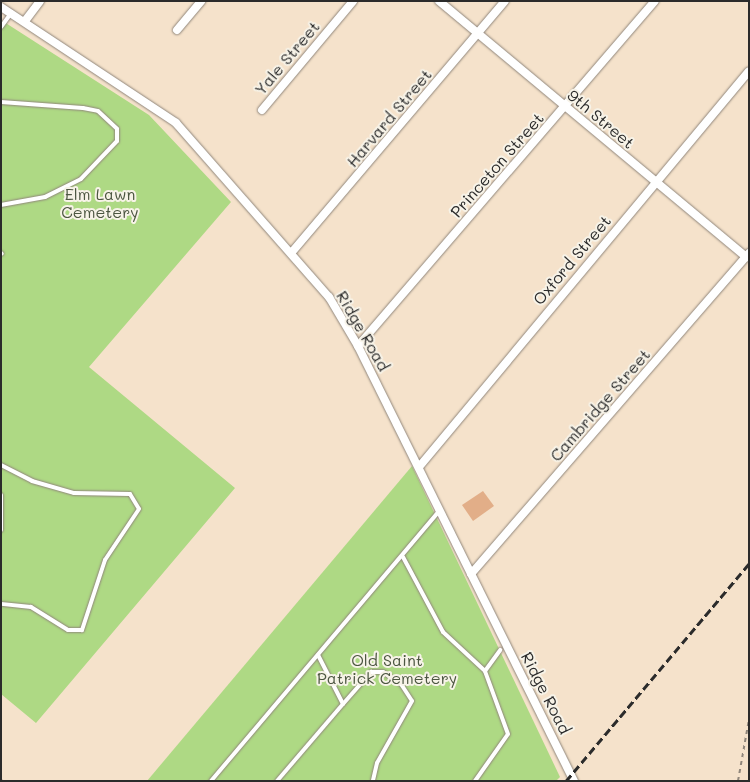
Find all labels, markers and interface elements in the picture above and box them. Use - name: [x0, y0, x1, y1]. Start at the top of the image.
- street label: Yale Street: [251, 17, 323, 99]
- street label: Harvard Street: [342, 65, 436, 171]
- street label: 9th Street: [564, 85, 638, 153]
- street label: Princeton Street: [446, 109, 548, 221]
- park label: Elm Lawn Cemetery: [61, 184, 139, 222]
- street label: Oxford Street: [529, 211, 615, 309]
- street label: Ridge Road: [332, 287, 394, 375]
- street label: Cambridge Street: [546, 345, 654, 465]
- street label: Ridge Road: [517, 649, 575, 737]
- park label: Old Saint Patrick Cemetery: [317, 650, 457, 688]

